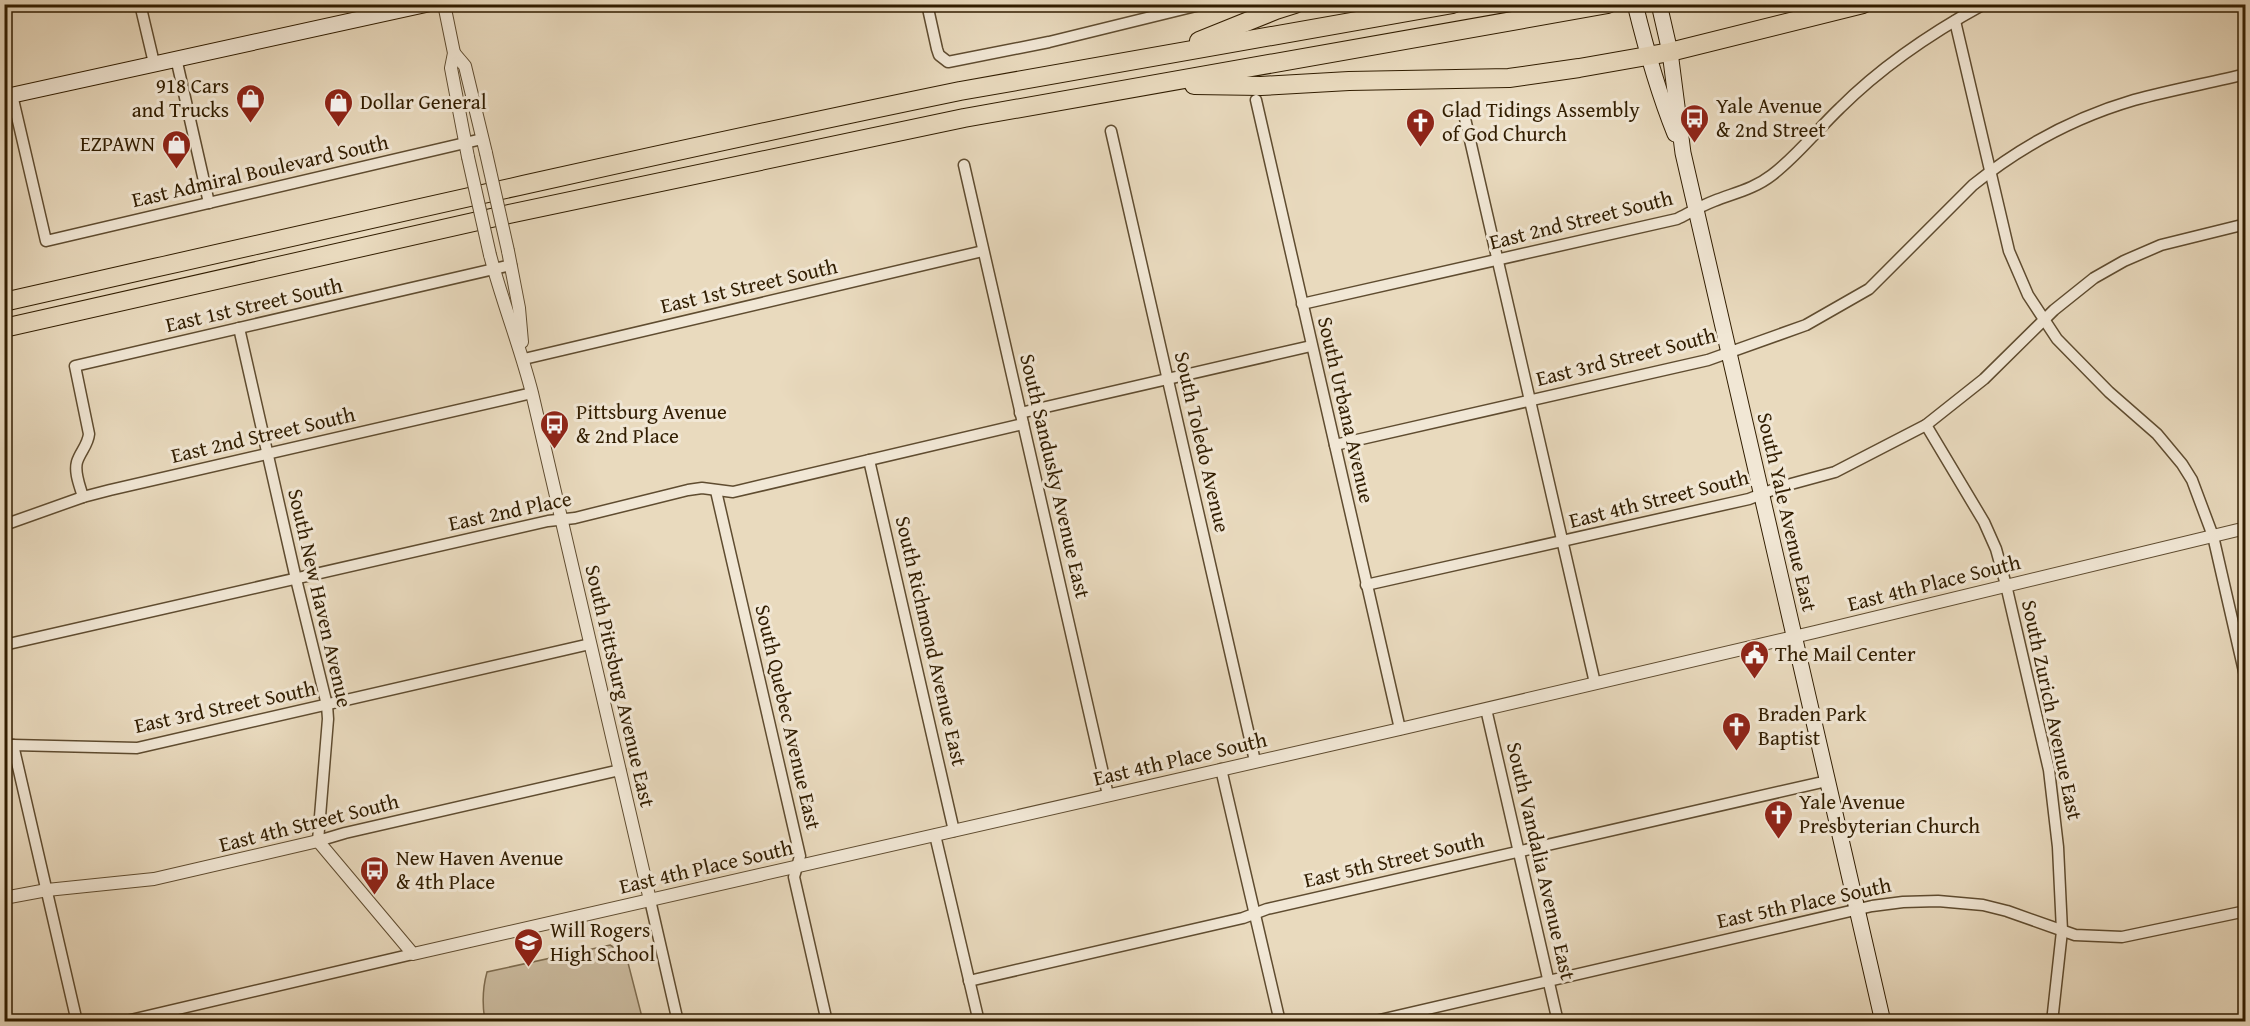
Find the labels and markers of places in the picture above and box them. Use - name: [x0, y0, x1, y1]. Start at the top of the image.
- place label: 918 Cars and Trucks: [132, 70, 229, 125]
- shop icon: 918 Cars and Trucks: [234, 82, 266, 124]
- shop icon: Dollar General: [323, 86, 355, 128]
- place label: Dollar General: [360, 86, 487, 117]
- place label: Yale Avenue & 2nd Street: [1716, 90, 1826, 145]
- place label: Glad Tidings Assembly of God Church: [1442, 94, 1640, 149]
- bus stop icon: Yale Avenue & 2nd Street: [1679, 102, 1711, 144]
- church icon: Glad Tidings Assembly of God Church: [1405, 106, 1437, 148]
- place label: EZPAWN: [80, 128, 155, 159]
- shop icon: EZPAWN: [160, 128, 192, 170]
- place label: Pittsburg Avenue & 2nd Place: [576, 396, 727, 451]
- bus stop icon: Pittsburg Avenue & 2nd Place: [539, 408, 571, 450]
- public building icon: The Mail Center: [1738, 638, 1770, 680]
- place label: The Mail Center: [1775, 638, 1916, 669]
- place label: Braden Park Baptist: [1758, 698, 1867, 753]
- church icon: Braden Park Baptist: [1721, 710, 1753, 752]
- place label: Yale Avenue Presbyterian Church: [1799, 786, 1980, 841]
- church icon: Yale Avenue Presbyterian Church: [1762, 798, 1794, 840]
- place label: New Haven Avenue & 4th Place: [396, 842, 564, 897]
- bus stop icon: New Haven Avenue & 4th Place: [359, 854, 391, 896]
- place label: Will Rogers High School: [550, 914, 655, 969]
- school or university icon: Will Rogers High School: [513, 926, 545, 968]

